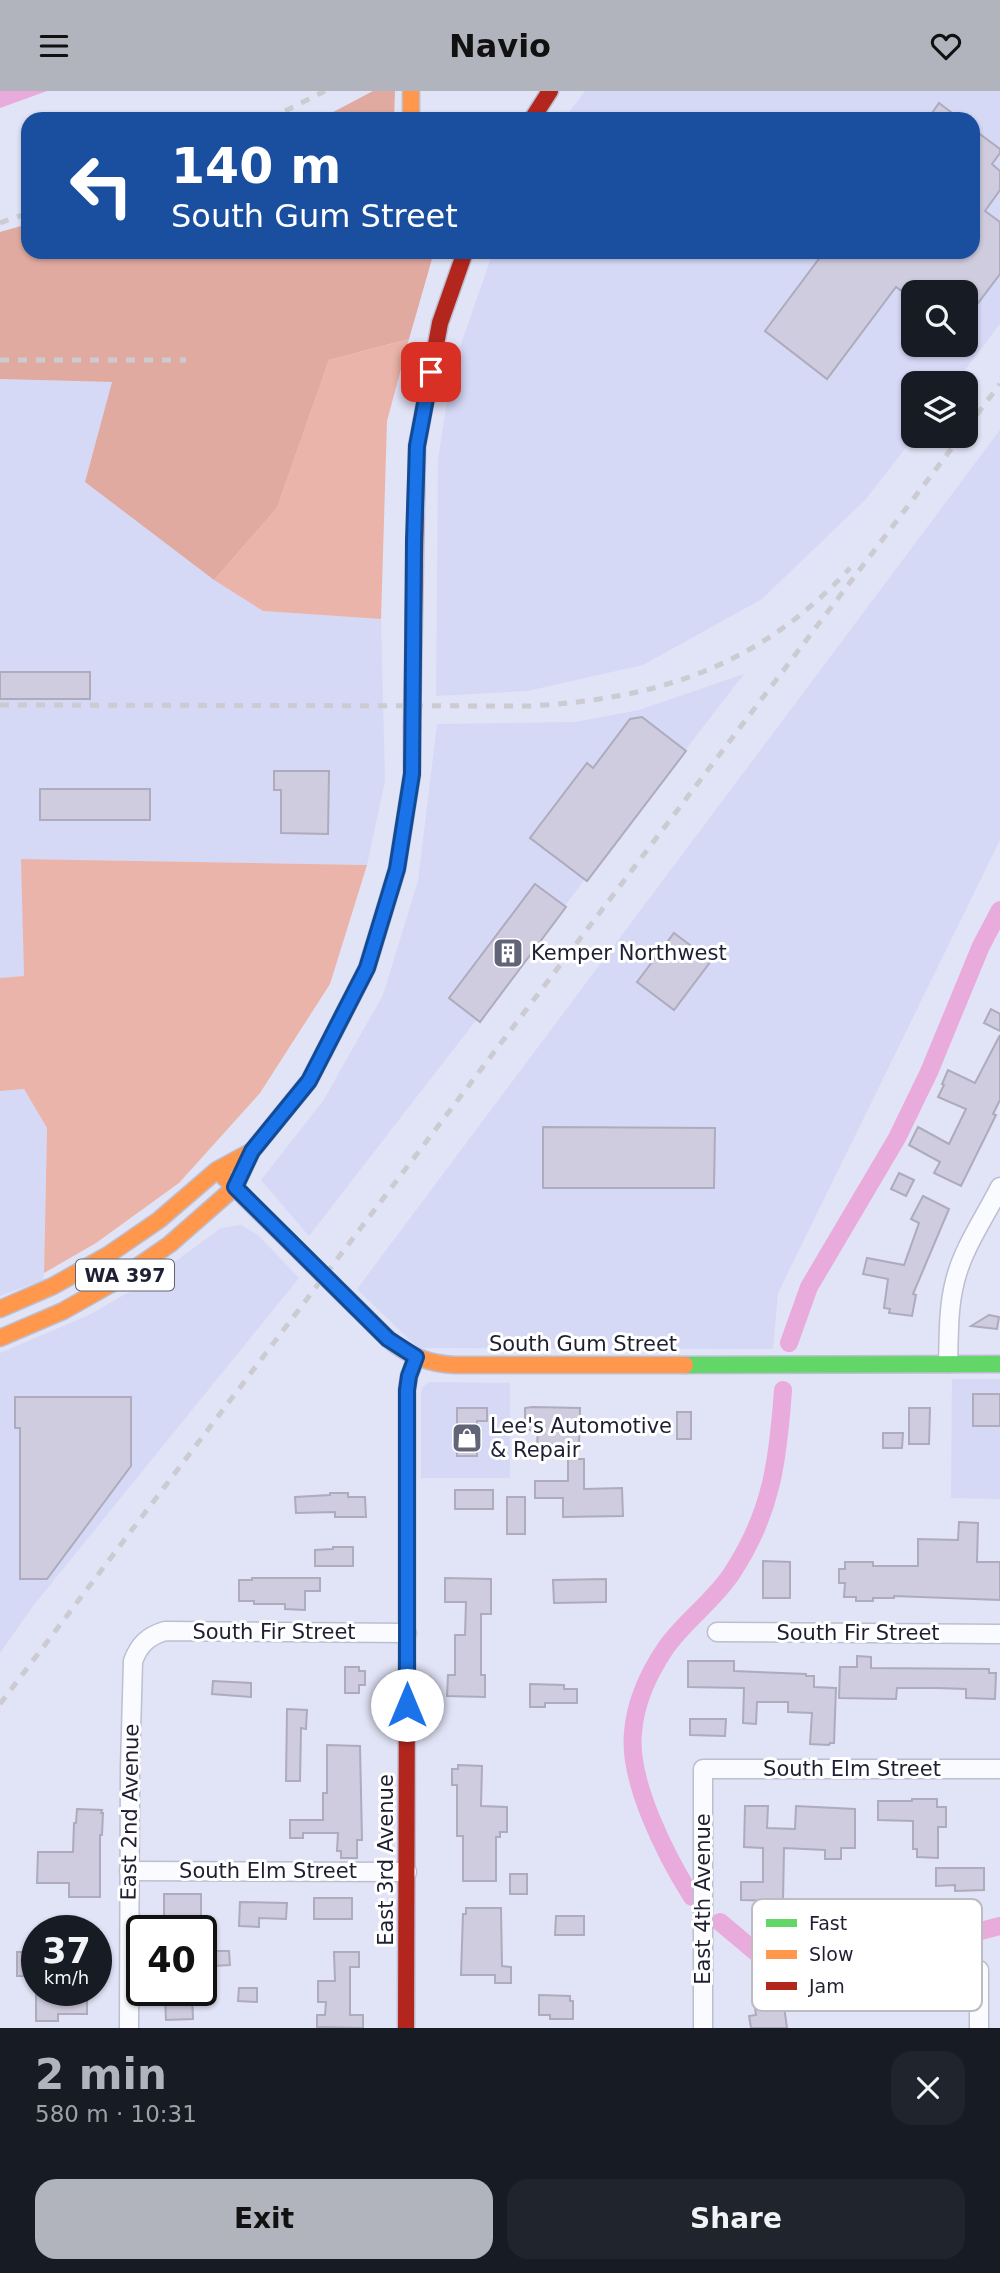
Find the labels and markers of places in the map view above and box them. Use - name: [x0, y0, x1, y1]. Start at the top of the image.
- pin: [401, 342, 461, 402]
- building icon: Kemper Northwest: [491, 936, 525, 970]
- place label: Kemper Northwest: [531, 941, 727, 965]
- place label: Lee's Automotive & Repair: [490, 1414, 672, 1462]
- shop icon: Lee's Automotive & Repair: [450, 1421, 484, 1455]

